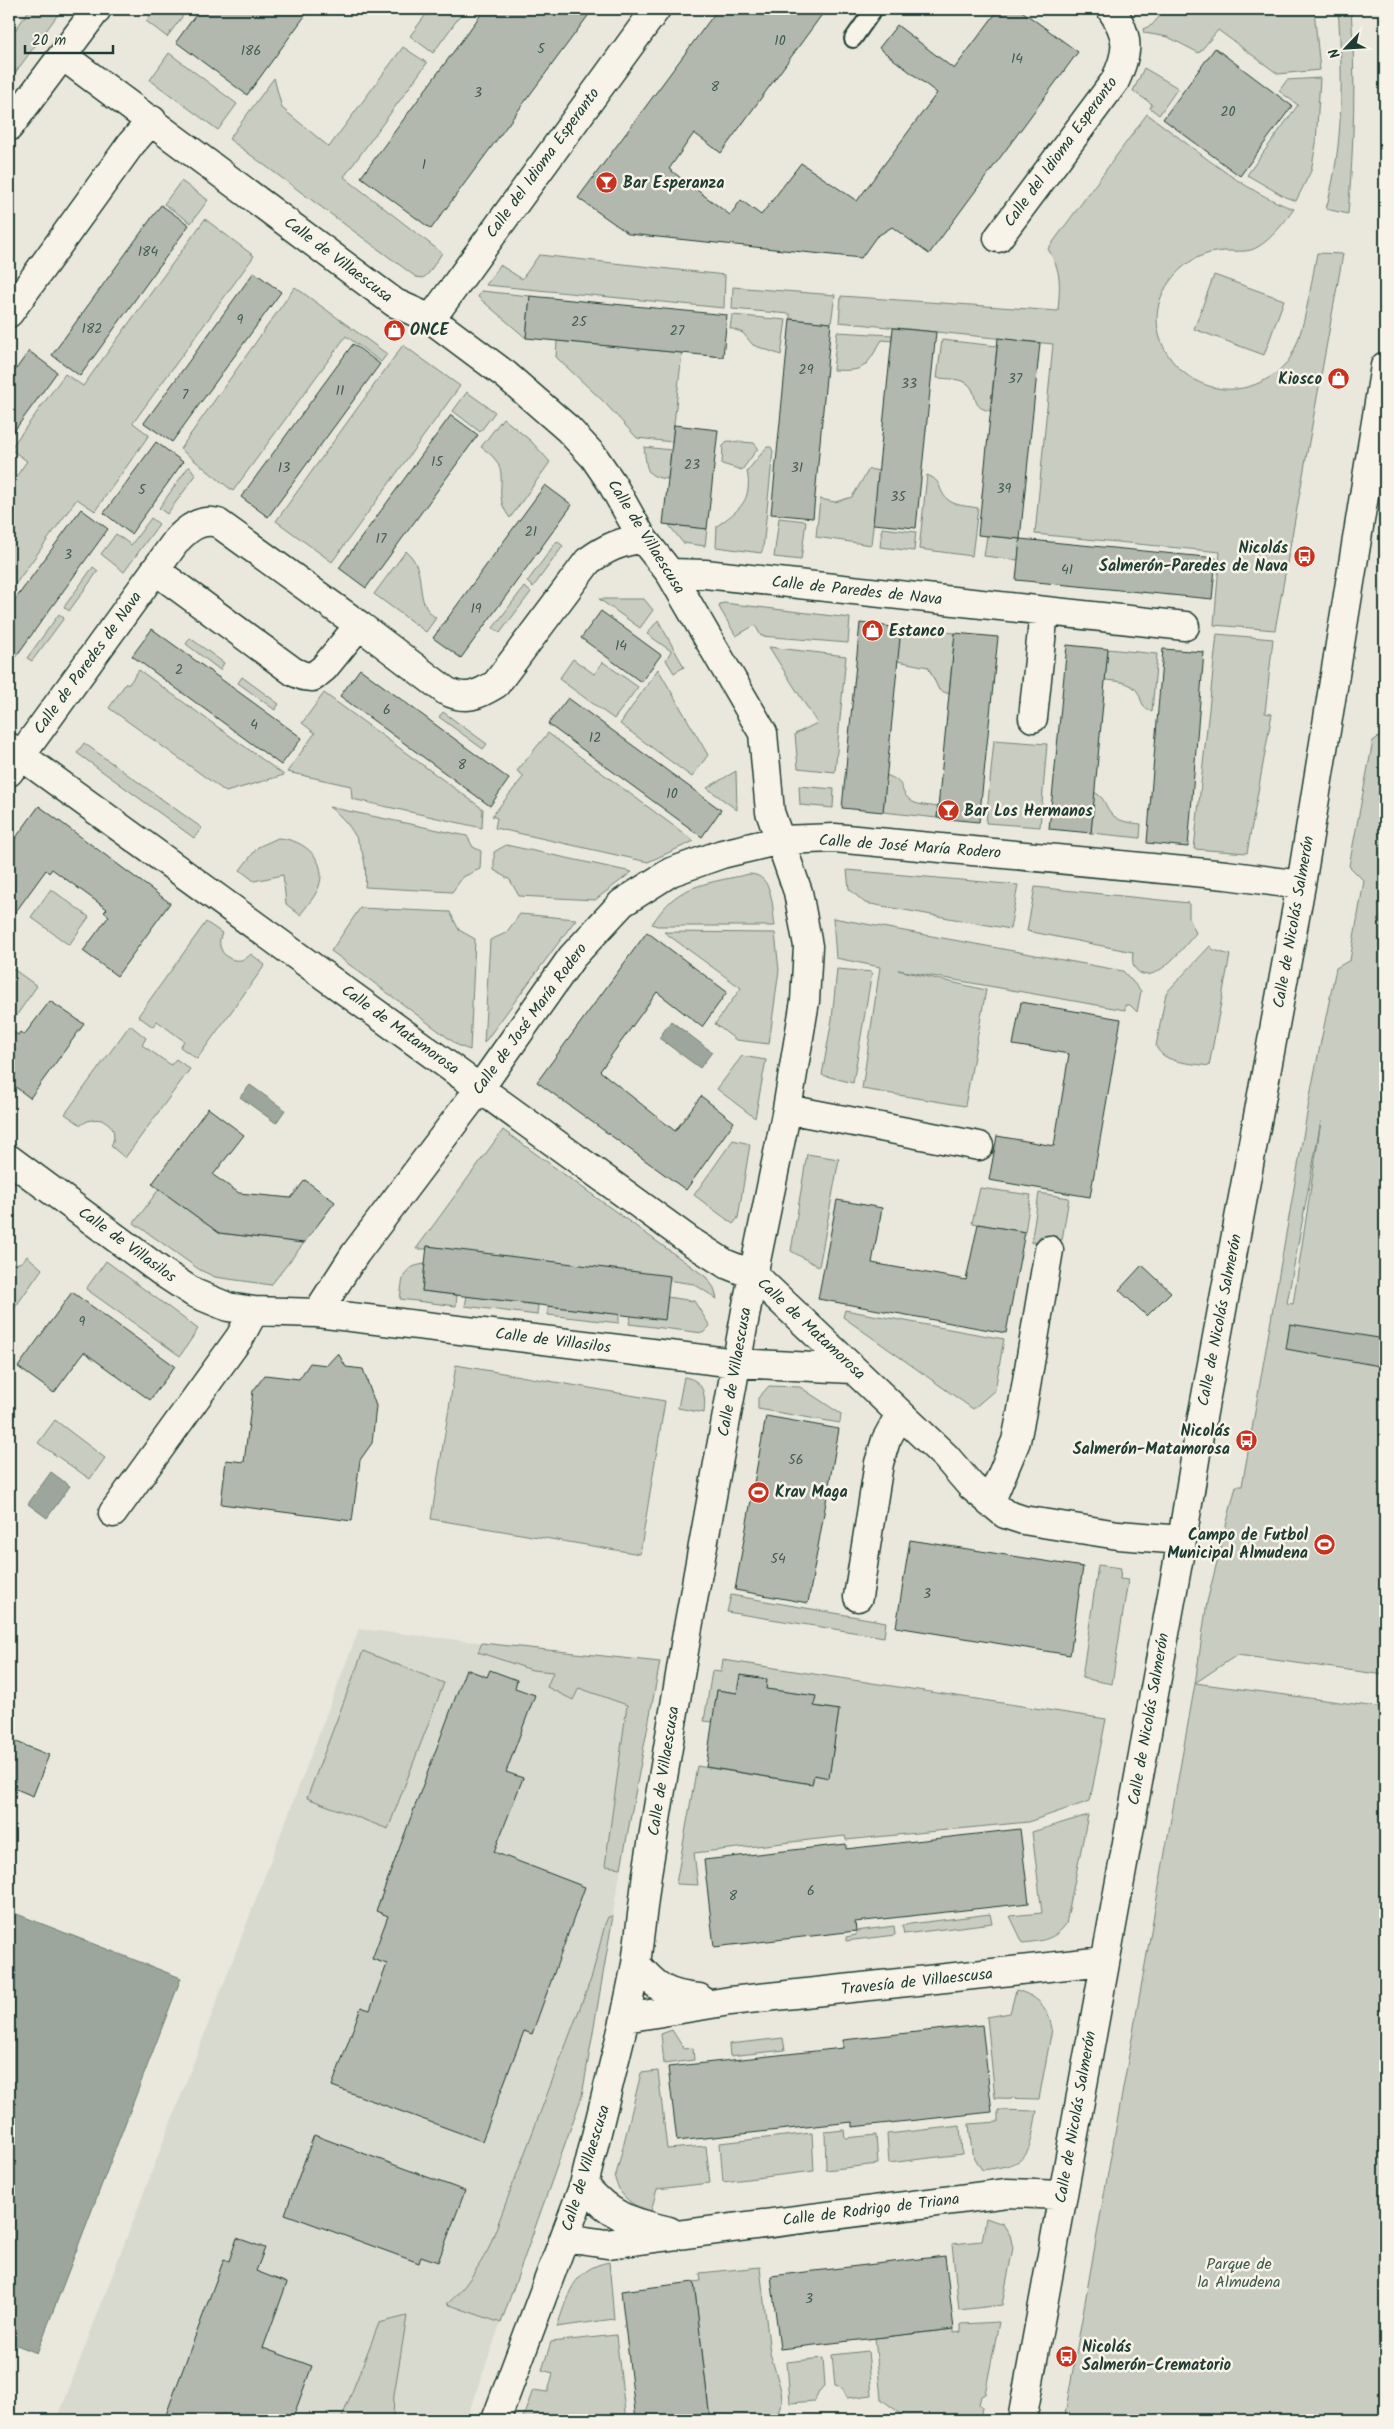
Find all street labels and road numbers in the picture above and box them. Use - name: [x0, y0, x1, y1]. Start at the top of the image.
- street label: Calle del Idioma Esperanto: [998, 72, 1124, 232]
- street label: Calle del Idioma Esperanto: [480, 83, 606, 243]
- street label: Calle de Villaescusa: [278, 211, 398, 309]
- street label: Calle de Villaescusa: [601, 475, 691, 599]
- street label: Calle de Paredes de Nava: [770, 570, 944, 612]
- street label: Calle de Paredes de Nava: [27, 586, 149, 740]
- street label: Calle de José María Rodero: [818, 828, 1002, 866]
- street label: Calle de Nicolás Salmerón: [1267, 834, 1321, 1010]
- street label: Calle de José María Rodero: [466, 938, 594, 1100]
- street label: Calle de Matamorosa: [336, 978, 464, 1082]
- street label: Calle de Villasilos: [73, 1201, 182, 1289]
- street label: Calle de Nicolás Salmerón: [1191, 1232, 1249, 1408]
- street label: Calle de Matamorosa: [751, 1272, 871, 1386]
- street label: Calle de Villaescusa: [711, 1305, 759, 1439]
- street label: Calle de Villasilos: [494, 1321, 612, 1361]
- street label: Calle de Nicolás Salmerón: [1122, 1631, 1176, 1807]
- street label: Calle de Villaescusa: [641, 1704, 687, 1838]
- street label: Travesía de Villaescusa: [840, 1962, 994, 2002]
- street label: Calle de Nicolás Salmerón: [1049, 2029, 1103, 2205]
- street label: Calle de Villaescusa: [555, 2102, 617, 2234]
- street label: Calle de Rodrigo de Triana: [781, 2187, 961, 2233]

